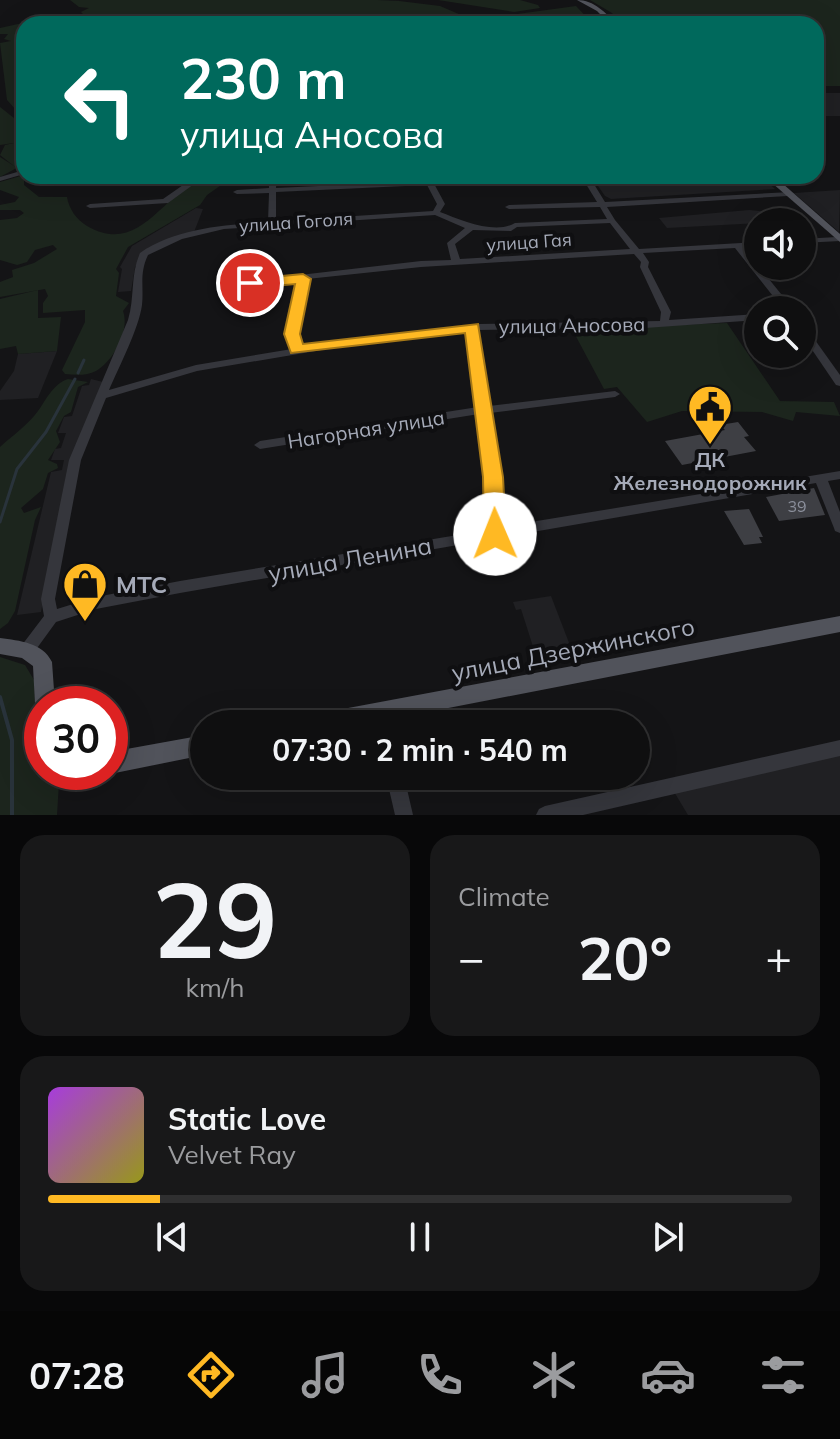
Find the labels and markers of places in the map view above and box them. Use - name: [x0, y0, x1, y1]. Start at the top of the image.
- pin: [216, 249, 284, 317]
- public building icon: ДК Железнодорожник: [686, 383, 734, 446]
- place label: ДК Железнодорожник: [614, 447, 807, 495]
- shop icon: МТС: [61, 560, 109, 623]
- place label: МТС: [116, 569, 167, 599]

